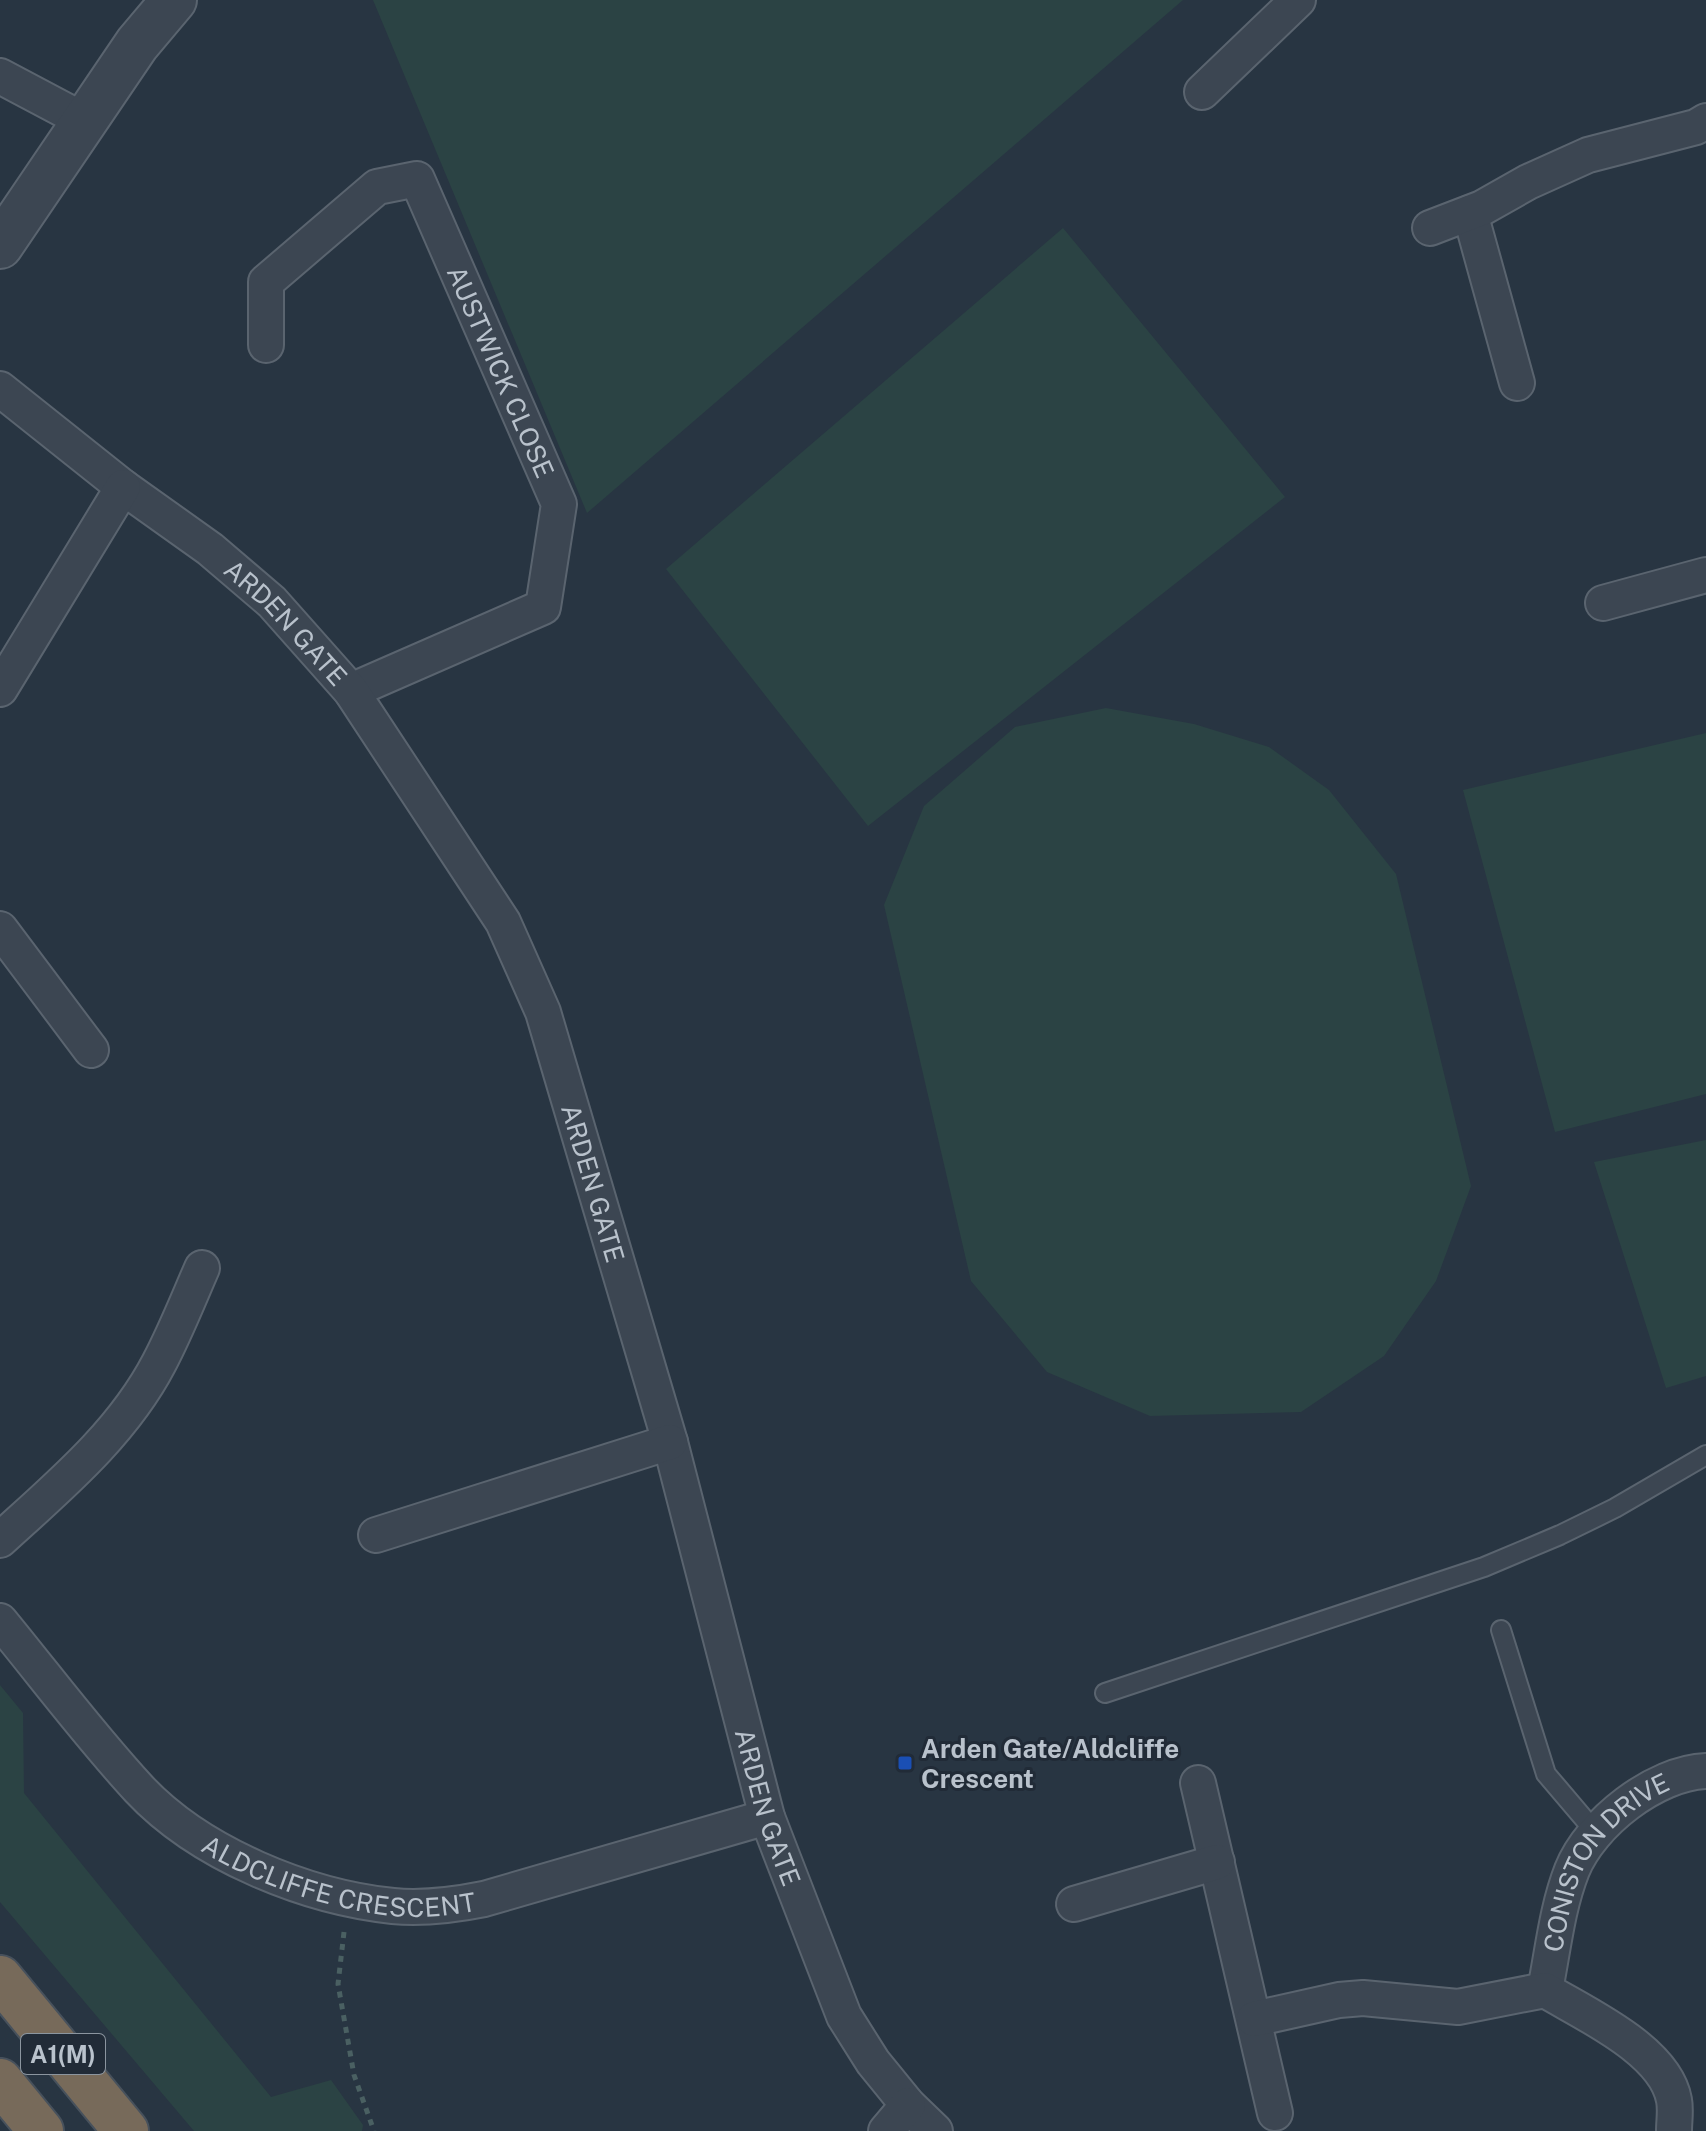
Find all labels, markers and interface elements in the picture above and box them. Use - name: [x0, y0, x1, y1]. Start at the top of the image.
- street label: AUSTWICK CLOSE: [441, 261, 561, 482]
- street label: ARDEN GATE: [218, 553, 354, 692]
- street label: ARDEN GATE: [556, 1100, 631, 1266]
- street label: ARDEN GATE: [729, 1725, 808, 1890]
- place label: Arden Gate/Aldcliffe Crescent: [921, 1733, 1179, 1794]
- marker: Arden Gate/Aldcliffe Crescent: [896, 1754, 914, 1772]
- street label: CONISTON DRIVE: [1537, 1766, 1674, 1954]
- street label: ALDCLIFFE CRESCENT: [197, 1828, 478, 1923]
- road number: A1(M): [21, 2034, 105, 2074]

